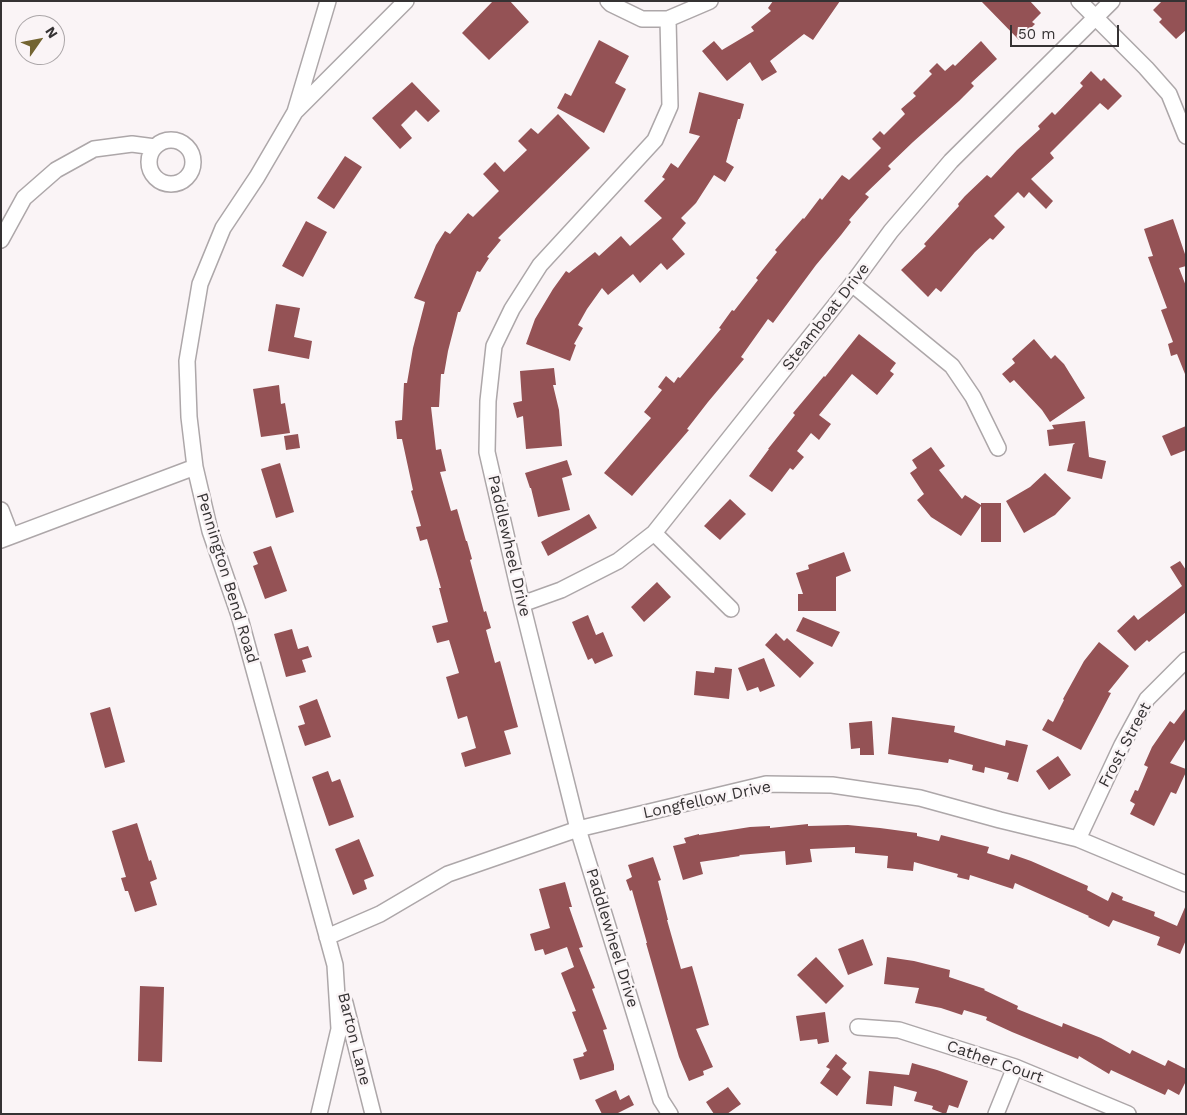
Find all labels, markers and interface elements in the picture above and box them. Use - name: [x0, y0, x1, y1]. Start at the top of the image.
- north arrow: [15, 15, 65, 65]
- scale bar: [1012, 15, 1121, 47]
- text: N: [42, 24, 61, 41]
- text: 50 m: [1018, 25, 1055, 43]
- street label: Steamboat Drive: [778, 260, 874, 374]
- street label: Paddlewheel Drive: [483, 473, 535, 619]
- street label: Pennington Bend Road: [192, 491, 262, 665]
- street label: Frost Street: [1095, 699, 1155, 791]
- street label: Longfellow Drive: [641, 777, 773, 823]
- street label: Paddlewheel Drive: [582, 866, 642, 1010]
- street label: Barton Lane: [333, 991, 375, 1087]
- street label: Cather Court: [944, 1037, 1046, 1087]

